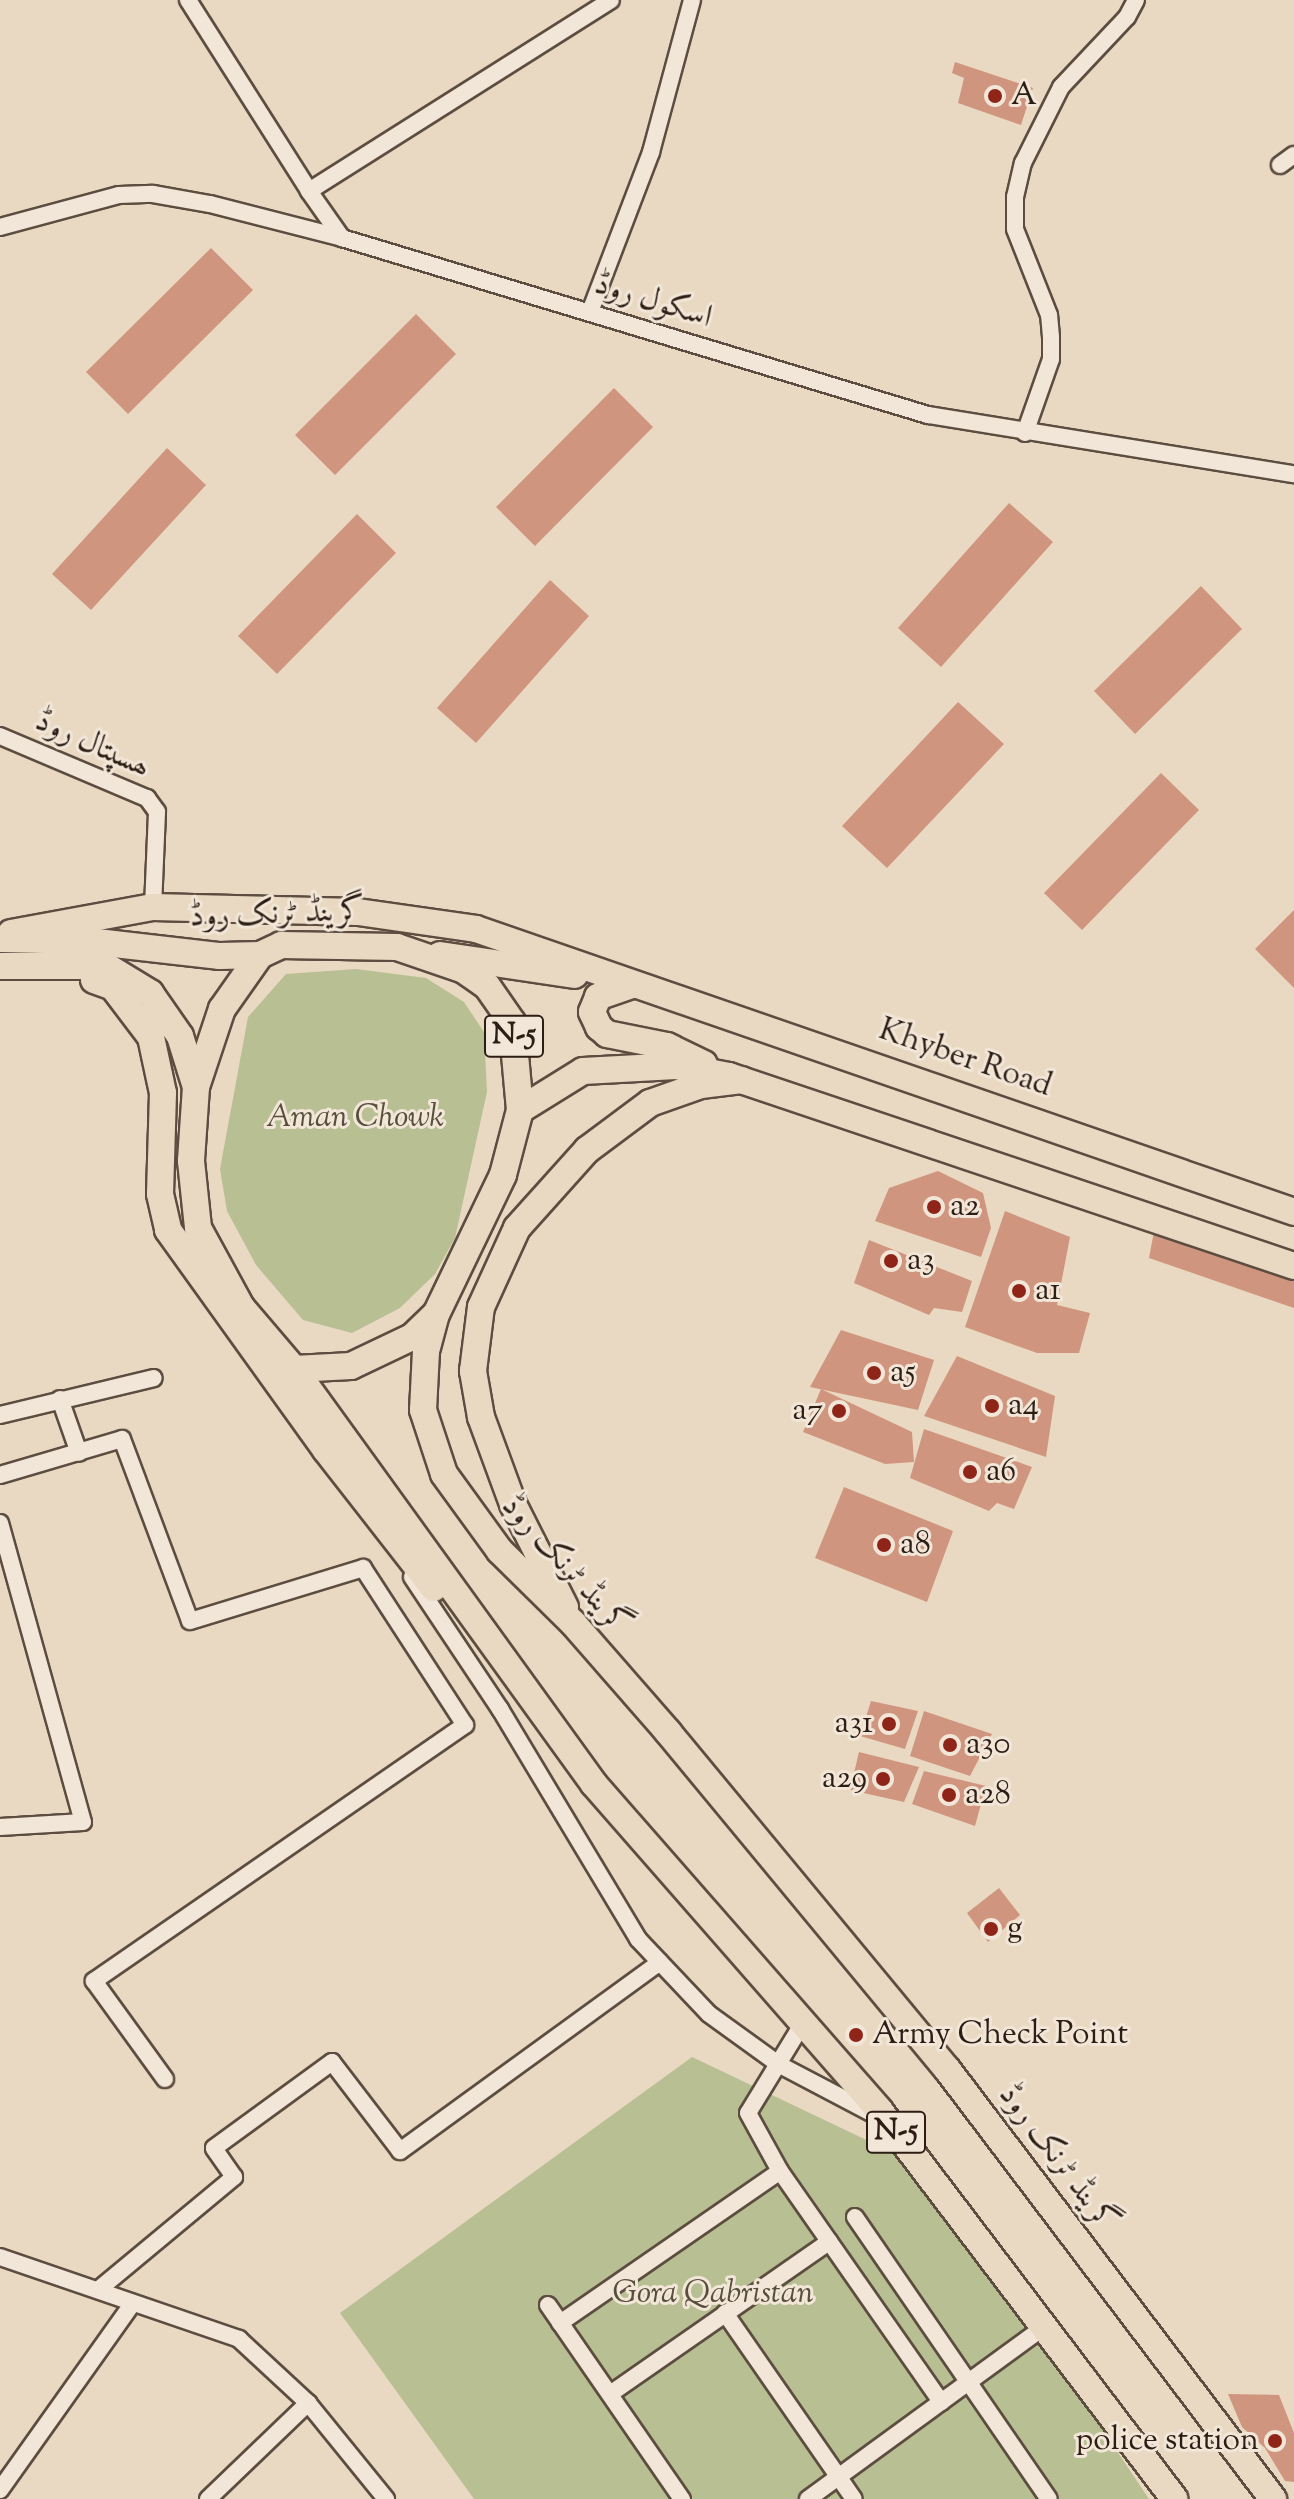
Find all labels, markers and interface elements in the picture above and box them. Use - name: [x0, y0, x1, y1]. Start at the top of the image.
- place label: A: [1011, 77, 1037, 115]
- marker: A: [986, 87, 1004, 105]
- street label: اسکول روڈ: [590, 266, 716, 338]
- street label: ھسپتال روڈ: [29, 703, 155, 787]
- street label: گرینڈ ٹرنک روڈ: [189, 893, 365, 937]
- road number: N-5: [484, 1010, 544, 1062]
- street label: Khyber Road: [873, 1011, 1057, 1107]
- park label: Aman Chowk: [266, 1099, 444, 1137]
- place label: a2: [950, 1188, 980, 1226]
- marker: a2: [925, 1198, 943, 1216]
- place label: a3: [907, 1242, 935, 1280]
- marker: a3: [882, 1252, 900, 1270]
- place label: a1: [1035, 1272, 1061, 1310]
- marker: a1: [1010, 1282, 1028, 1300]
- place label: a5: [890, 1354, 916, 1392]
- marker: a5: [865, 1364, 883, 1382]
- place label: a4: [1008, 1387, 1039, 1425]
- place label: a7: [792, 1392, 823, 1430]
- marker: a4: [983, 1397, 1001, 1415]
- marker: a7: [830, 1402, 848, 1420]
- place label: a6: [986, 1453, 1016, 1491]
- marker: a6: [961, 1463, 979, 1481]
- street label: گرینڈ ٹرنک روڈ: [492, 1488, 638, 1644]
- place label: a8: [900, 1526, 931, 1564]
- marker: a8: [875, 1536, 893, 1554]
- place label: a31: [834, 1705, 873, 1743]
- marker: a31: [880, 1715, 898, 1733]
- place label: a30: [966, 1726, 1010, 1764]
- marker: a30: [941, 1736, 959, 1754]
- place label: a29: [822, 1760, 867, 1798]
- marker: a29: [874, 1770, 892, 1788]
- place label: a28: [965, 1776, 1011, 1814]
- marker: a28: [940, 1786, 958, 1804]
- place label: g: [1007, 1910, 1023, 1948]
- marker: g: [982, 1920, 1000, 1938]
- place label: Army Check Point: [872, 2016, 1128, 2054]
- marker: Army Check Point: [847, 2026, 865, 2044]
- street label: گرینڈ ٹرنک روڈ: [989, 2078, 1125, 2240]
- road number: N-5: [866, 2106, 926, 2158]
- park label: Gora Qabristan: [612, 2275, 814, 2313]
- place label: police station: [1076, 2422, 1259, 2460]
- marker: police station: [1266, 2432, 1284, 2450]

